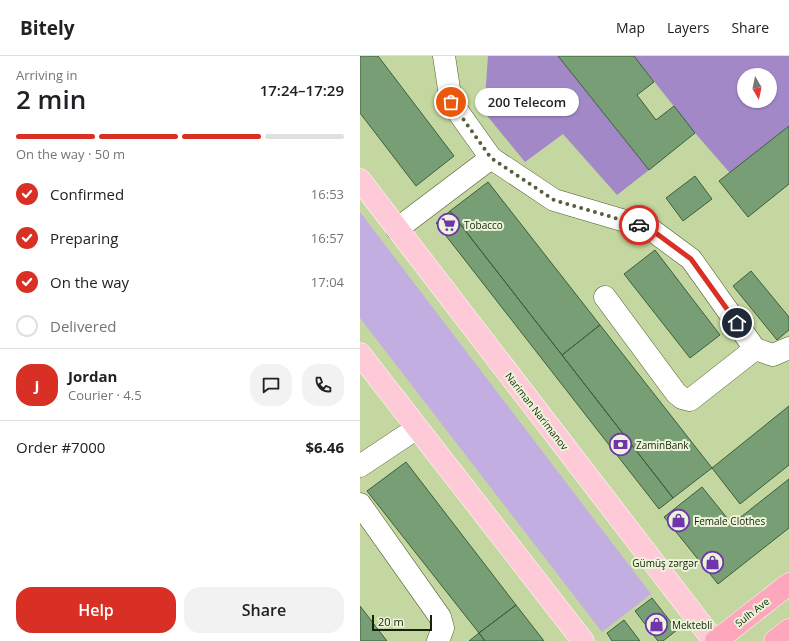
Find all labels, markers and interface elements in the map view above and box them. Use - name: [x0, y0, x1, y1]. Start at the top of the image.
- text: Bitely: [20, 15, 75, 41]
- text: Map: [616, 18, 645, 37]
- text: Layers: [667, 18, 709, 37]
- text: Share: [731, 18, 769, 37]
- text: Arriving in: [16, 66, 78, 84]
- north arrow: [737, 68, 777, 108]
- map controls: [737, 68, 777, 108]
- text: 17:24–17:29: [260, 80, 344, 100]
- text: 2 min: [16, 81, 86, 117]
- pin: [434, 85, 468, 119]
- callout: 200 Telecom: [475, 88, 579, 116]
- icon: bag: [440, 91, 462, 113]
- text: 200 Telecom: [488, 93, 566, 111]
- text: On the way · 50 m: [16, 145, 125, 163]
- icon: check: [16, 183, 38, 205]
- text: Confirmed: [50, 184, 124, 204]
- text: 16:53: [311, 185, 344, 203]
- courier: [619, 205, 659, 245]
- supermarket icon: Tobacco: [435, 212, 461, 238]
- icon: car: [628, 214, 650, 236]
- place label: Tobacco: [464, 218, 503, 232]
- icon: check: [16, 227, 38, 249]
- text: Preparing: [50, 228, 118, 248]
- text: 16:57: [311, 229, 344, 247]
- icon: check: [16, 271, 38, 293]
- text: On the way: [50, 272, 129, 292]
- text: 17:04: [311, 273, 344, 291]
- pin: [720, 306, 754, 340]
- icon: home: [726, 312, 748, 334]
- text: Delivered: [50, 316, 117, 336]
- button: chat: [250, 364, 292, 406]
- button: phone: [302, 364, 344, 406]
- text: Jordan: [68, 366, 117, 386]
- street label: Nariman Narimanov: [502, 369, 572, 453]
- text: J: [35, 375, 39, 395]
- text: Courier · 4.5: [68, 386, 142, 404]
- bank icon: ZaminBank: [607, 432, 633, 458]
- text: Order #7000: [16, 437, 105, 457]
- text: $6.46: [305, 437, 344, 457]
- place label: ZaminBank: [636, 438, 689, 452]
- shop icon: Female Clothes: [666, 508, 692, 534]
- place label: Female Clothes: [694, 514, 765, 528]
- shop icon: Gümüş zərgər: [700, 550, 726, 576]
- place label: Gümüş zərgər: [632, 556, 698, 570]
- button: Help: [16, 587, 176, 633]
- button: Share: [184, 587, 344, 633]
- street label: Sulh Ave: [732, 594, 772, 630]
- shop icon: Mektebli: [644, 612, 670, 638]
- scale bar: [372, 613, 432, 632]
- text: 20 m: [378, 614, 404, 629]
- place label: Mektebli: [672, 618, 712, 632]

